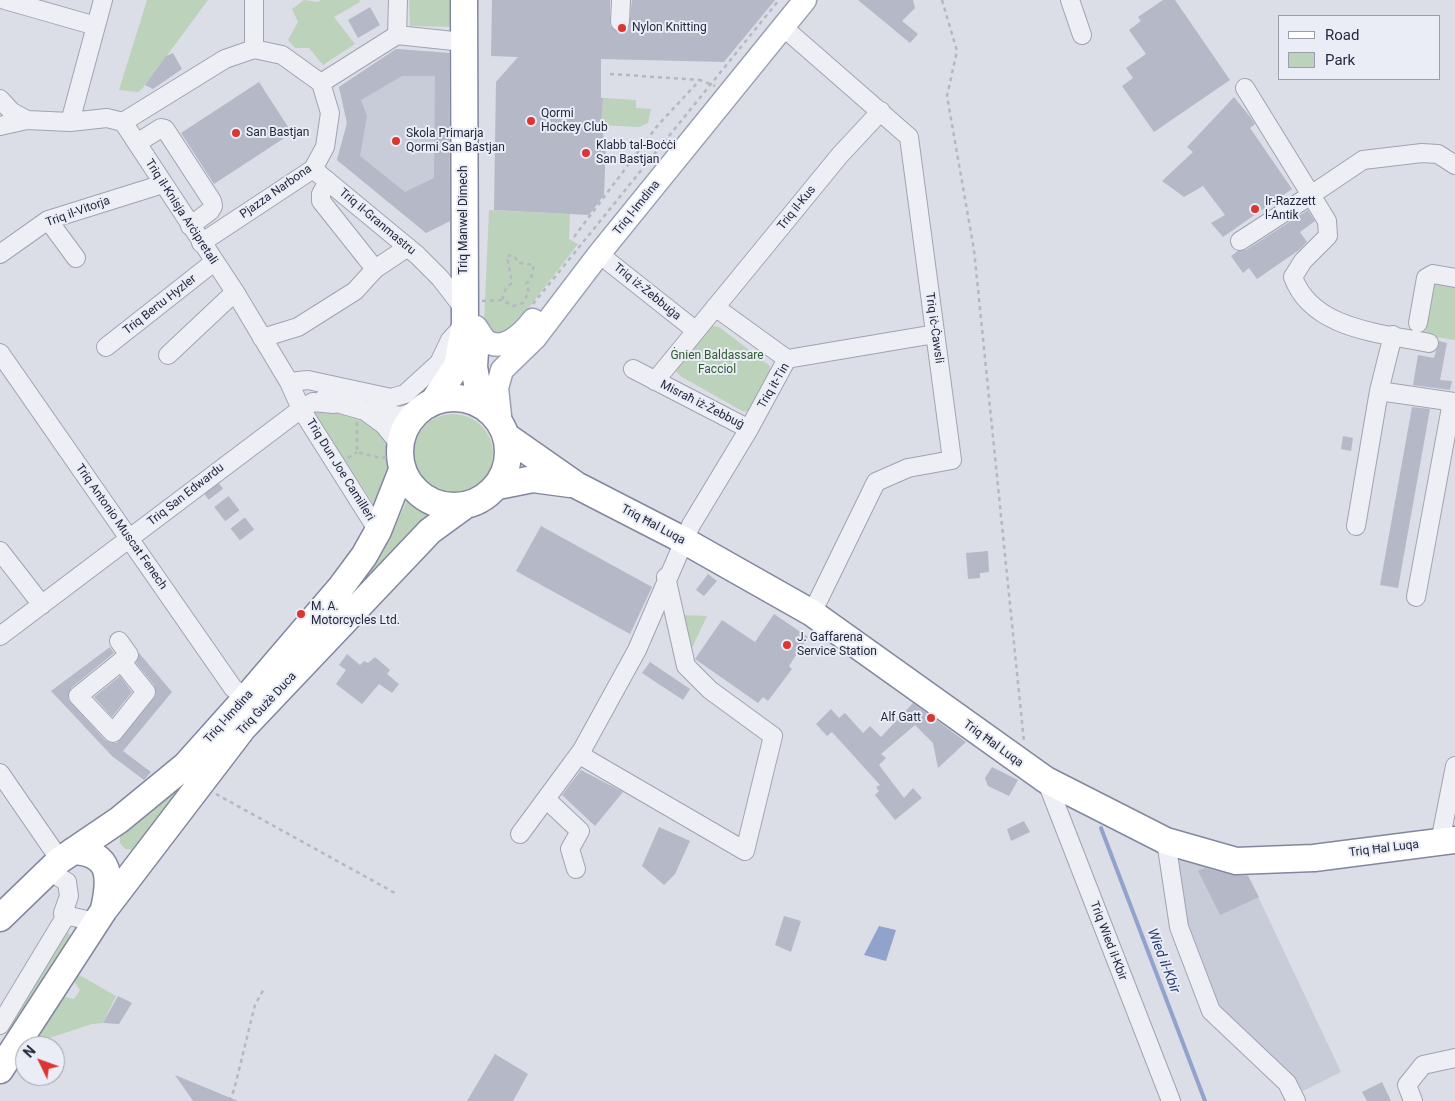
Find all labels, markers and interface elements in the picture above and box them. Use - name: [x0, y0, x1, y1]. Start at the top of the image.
- legend: [1278, 15, 1440, 80]
- place label: Nylon Knitting: [632, 21, 707, 35]
- marker: Nylon Knitting: [616, 22, 628, 34]
- text: Road: [1325, 26, 1359, 44]
- text: Park: [1325, 51, 1355, 69]
- place label: Qormi Hockey Club: [541, 107, 608, 135]
- marker: Qormi Hockey Club: [525, 115, 537, 127]
- place label: San Bastjan: [246, 126, 309, 140]
- marker: San Bastjan: [230, 127, 242, 139]
- place label: Skola Primarja Qormi San Bastjan: [406, 127, 505, 155]
- marker: Skola Primarja Qormi San Bastjan: [390, 135, 402, 147]
- place label: Klabb tal-Boċċi San Bastjan: [596, 139, 676, 167]
- marker: Klabb tal-Boċċi San Bastjan: [580, 147, 592, 159]
- street label: Triq il-Knisja Arċipretali: [142, 157, 220, 267]
- street label: Pjazza Narbona: [237, 162, 315, 222]
- street label: Triq Manwel Dimech: [457, 166, 471, 274]
- street label: Triq l-Imdina: [611, 178, 663, 238]
- street label: Triq il-Kus: [775, 183, 819, 233]
- street label: Triq il-Granmastru: [336, 186, 418, 258]
- street label: Triq il-Vitorja: [44, 194, 112, 230]
- place label: Ir-Razzett l-Antik: [1265, 195, 1316, 223]
- marker: Ir-Razzett l-Antik: [1249, 203, 1261, 215]
- street label: Triq iż-Żebbuġa: [610, 260, 684, 324]
- street label: Triq Bertu Hyzler: [121, 272, 199, 338]
- street label: Triq iċ-Ċawsli: [922, 292, 946, 364]
- park label: Ġnien Baldassare Facciol: [670, 349, 764, 377]
- street label: Triq it-Tin: [755, 361, 793, 411]
- street label: Misraħ iż-Żebbuġ: [658, 378, 746, 432]
- street label: Triq Dun Joe Camilleri: [303, 416, 377, 524]
- street label: Triq San Edwardu: [145, 461, 227, 529]
- street label: Triq Antonio Muscat Fenech: [72, 462, 170, 592]
- street label: Triq Ħal Luqa: [618, 502, 688, 548]
- place label: M. A. Motorcycles Ltd.: [311, 600, 400, 628]
- marker: M. A. Motorcycles Ltd.: [295, 608, 307, 620]
- place label: J. Gaffarena Service Station: [797, 631, 877, 659]
- marker: J. Gaffarena Service Station: [781, 639, 793, 651]
- street label: Triq Ġużè Duca: [234, 670, 300, 738]
- street label: Triq l-Imdina: [201, 688, 257, 746]
- place label: Alf Gatt: [881, 711, 921, 725]
- marker: Alf Gatt: [925, 712, 937, 724]
- street label: Triq Ħal Luqa: [960, 717, 1026, 771]
- street label: Triq Ħal Luqa: [1348, 838, 1420, 860]
- street label: Triq Wied il-Kbir: [1086, 899, 1130, 983]
- water label: Wied il-Kbir: [1143, 926, 1183, 996]
- north arrow: [15, 1036, 65, 1086]
- text: N: [20, 1043, 39, 1061]

